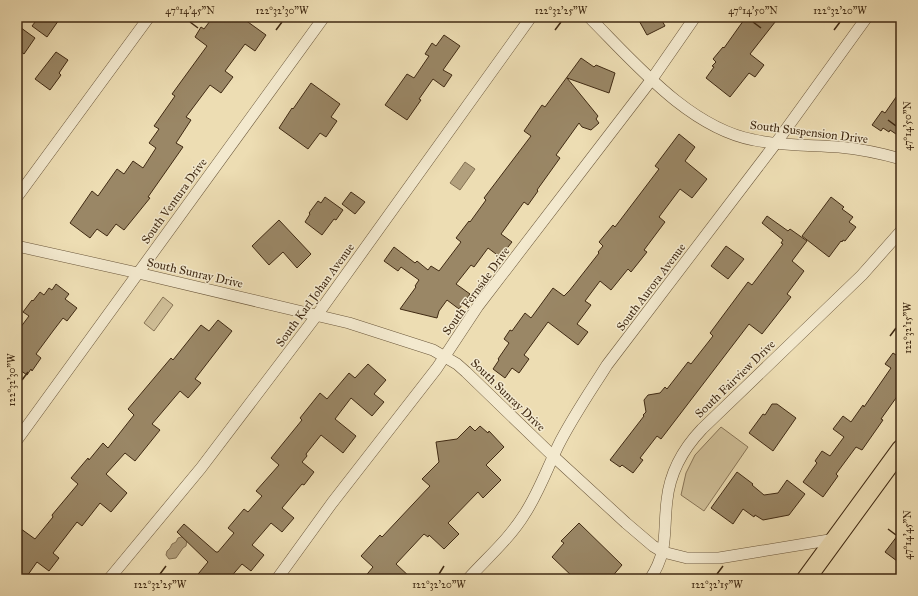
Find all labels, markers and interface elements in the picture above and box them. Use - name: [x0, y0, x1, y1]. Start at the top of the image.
- text: 47°14'45"N: [165, 5, 215, 17]
- text: 122°32'30"W: [256, 5, 309, 17]
- text: 122°32'25"W: [535, 5, 588, 17]
- text: 47°14'50"N: [728, 5, 778, 17]
- text: 122°32'20"W: [813, 5, 867, 17]
- text: 47°14'50"N: [902, 101, 914, 151]
- street label: South Suspension Drive: [749, 118, 869, 146]
- street label: South Ventura Drive: [138, 155, 210, 247]
- street label: South Aurora Avenue: [614, 240, 688, 334]
- street label: South Karl Johan Avenue: [273, 241, 358, 350]
- street label: South Fernside Drive: [439, 244, 513, 338]
- street label: South Sunray Drive: [146, 255, 244, 291]
- text: 122°32'15"W: [902, 302, 914, 354]
- street label: South Fairview Drive: [692, 337, 778, 421]
- text: 122°32'30"W: [6, 353, 18, 406]
- street label: South Sunray Drive: [468, 356, 548, 434]
- text: 47°14'45"N: [902, 510, 914, 560]
- text: 122°32'25"W: [134, 579, 187, 591]
- text: 122°32'20"W: [412, 579, 466, 591]
- text: 122°32'15"W: [691, 579, 743, 591]

